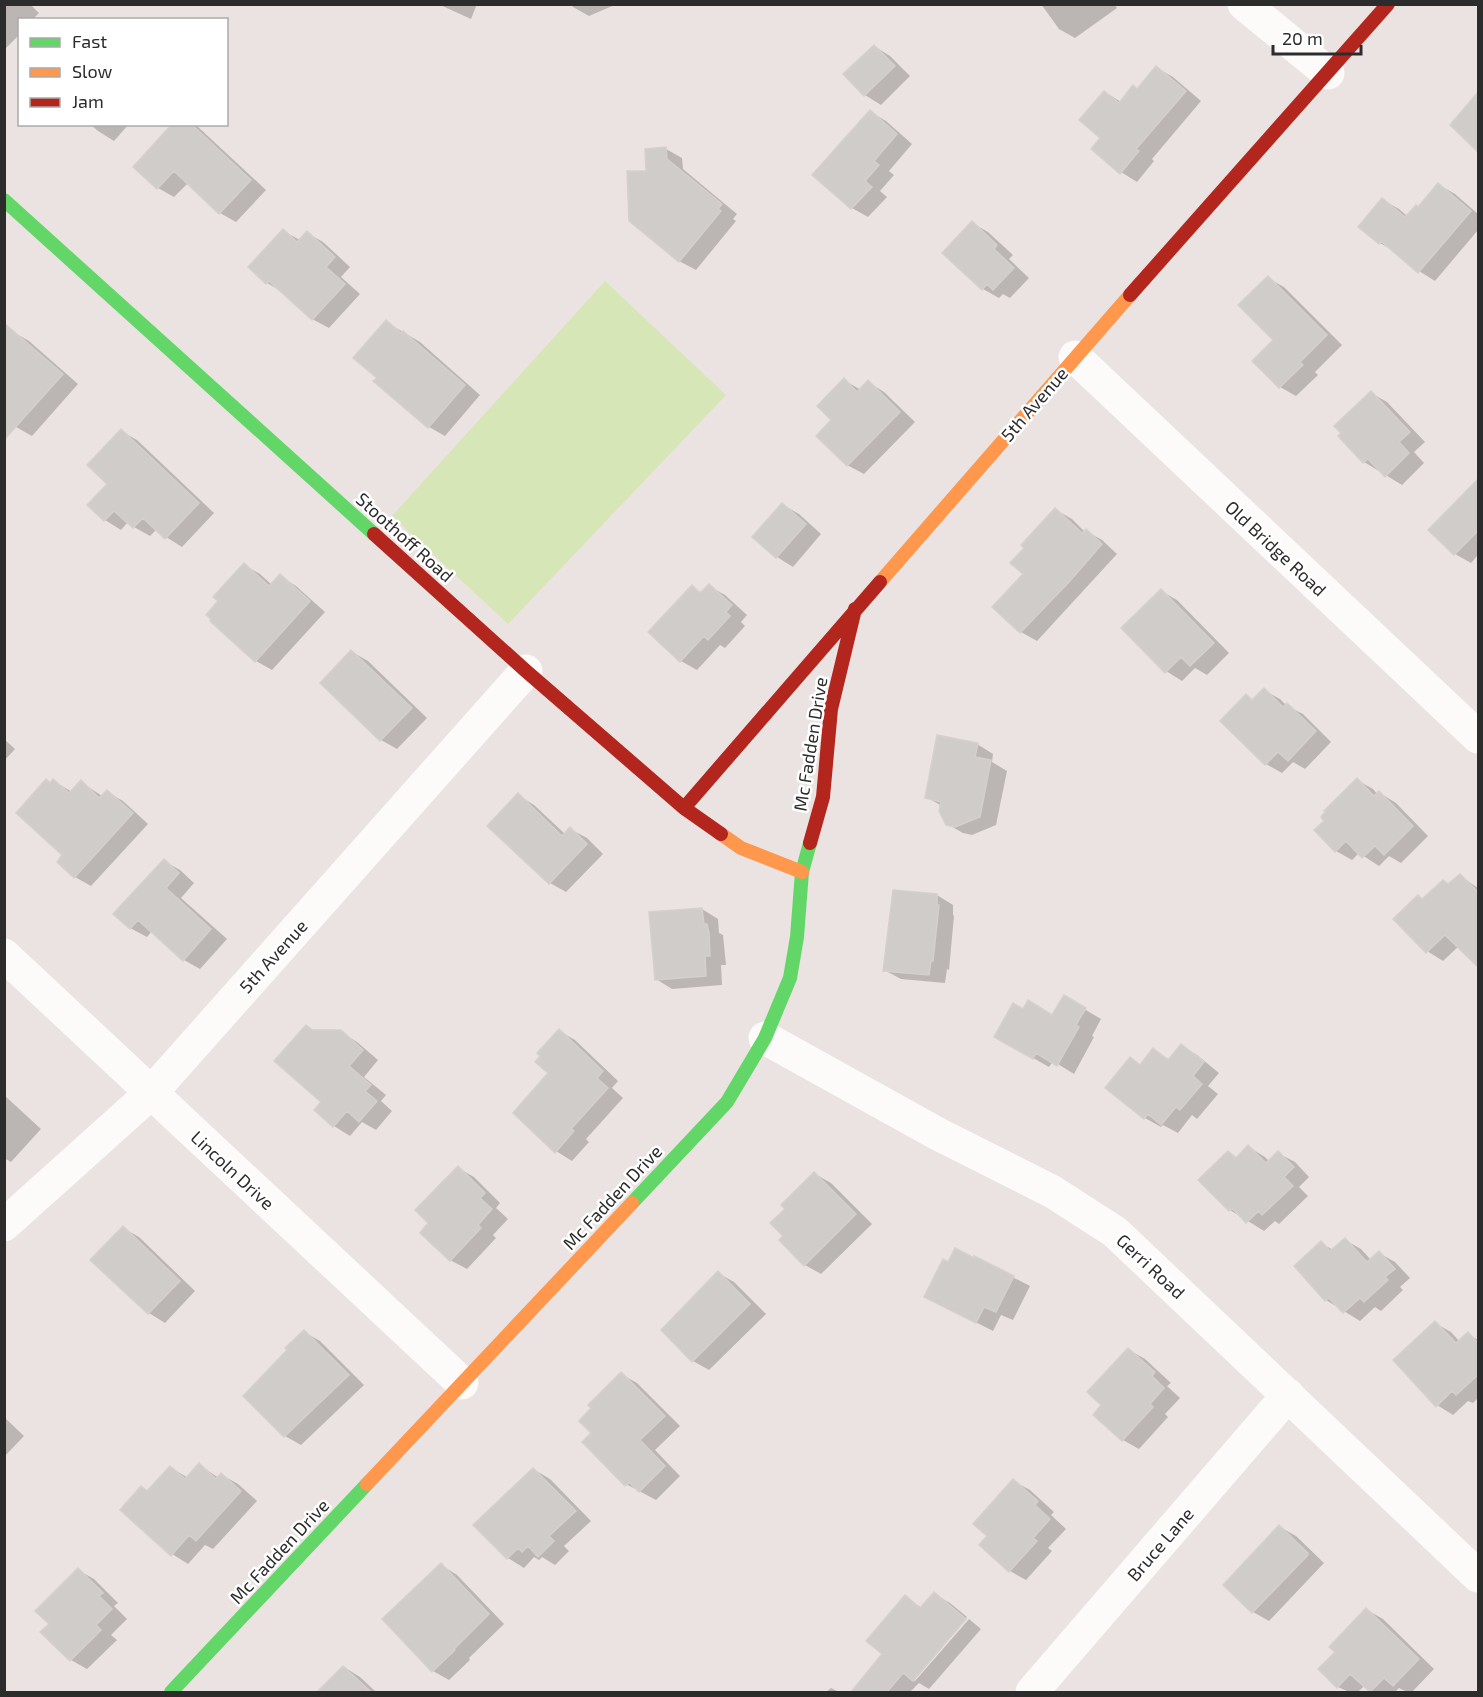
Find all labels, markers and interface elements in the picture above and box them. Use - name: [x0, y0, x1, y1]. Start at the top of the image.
- legend: [18, 18, 228, 126]
- scale bar: [1273, 18, 1362, 56]
- text: 20 m: [1282, 27, 1323, 49]
- text: Fast: [72, 30, 107, 52]
- text: Slow: [72, 60, 113, 82]
- text: Jam: [72, 90, 104, 112]
- street label: 5th Avenue: [996, 362, 1072, 446]
- street label: Stoothoff Road: [352, 488, 458, 586]
- street label: Old Bridge Road: [1221, 496, 1331, 600]
- street label: Mc Fadden Drive: [789, 675, 831, 813]
- street label: 5th Avenue: [234, 915, 312, 997]
- street label: Lincoln Drive: [187, 1126, 279, 1214]
- street label: Mc Fadden Drive: [558, 1140, 666, 1254]
- street label: Gerri Road: [1112, 1229, 1190, 1303]
- street label: Mc Fadden Drive: [225, 1494, 333, 1608]
- street label: Bruce Lane: [1122, 1503, 1198, 1585]

